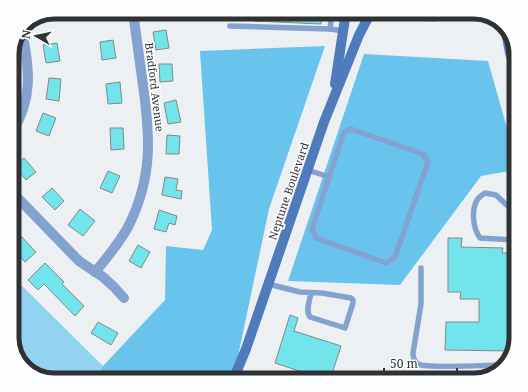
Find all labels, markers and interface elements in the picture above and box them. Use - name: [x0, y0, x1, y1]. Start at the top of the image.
- north arrow: [16, 16, 56, 56]
- text: N: [18, 29, 34, 40]
- street label: Bradford Avenue: [142, 42, 168, 132]
- street label: Neptune Boulevard: [264, 140, 312, 242]
- scale bar: [384, 350, 457, 376]
- text: 50 m: [390, 355, 418, 372]

